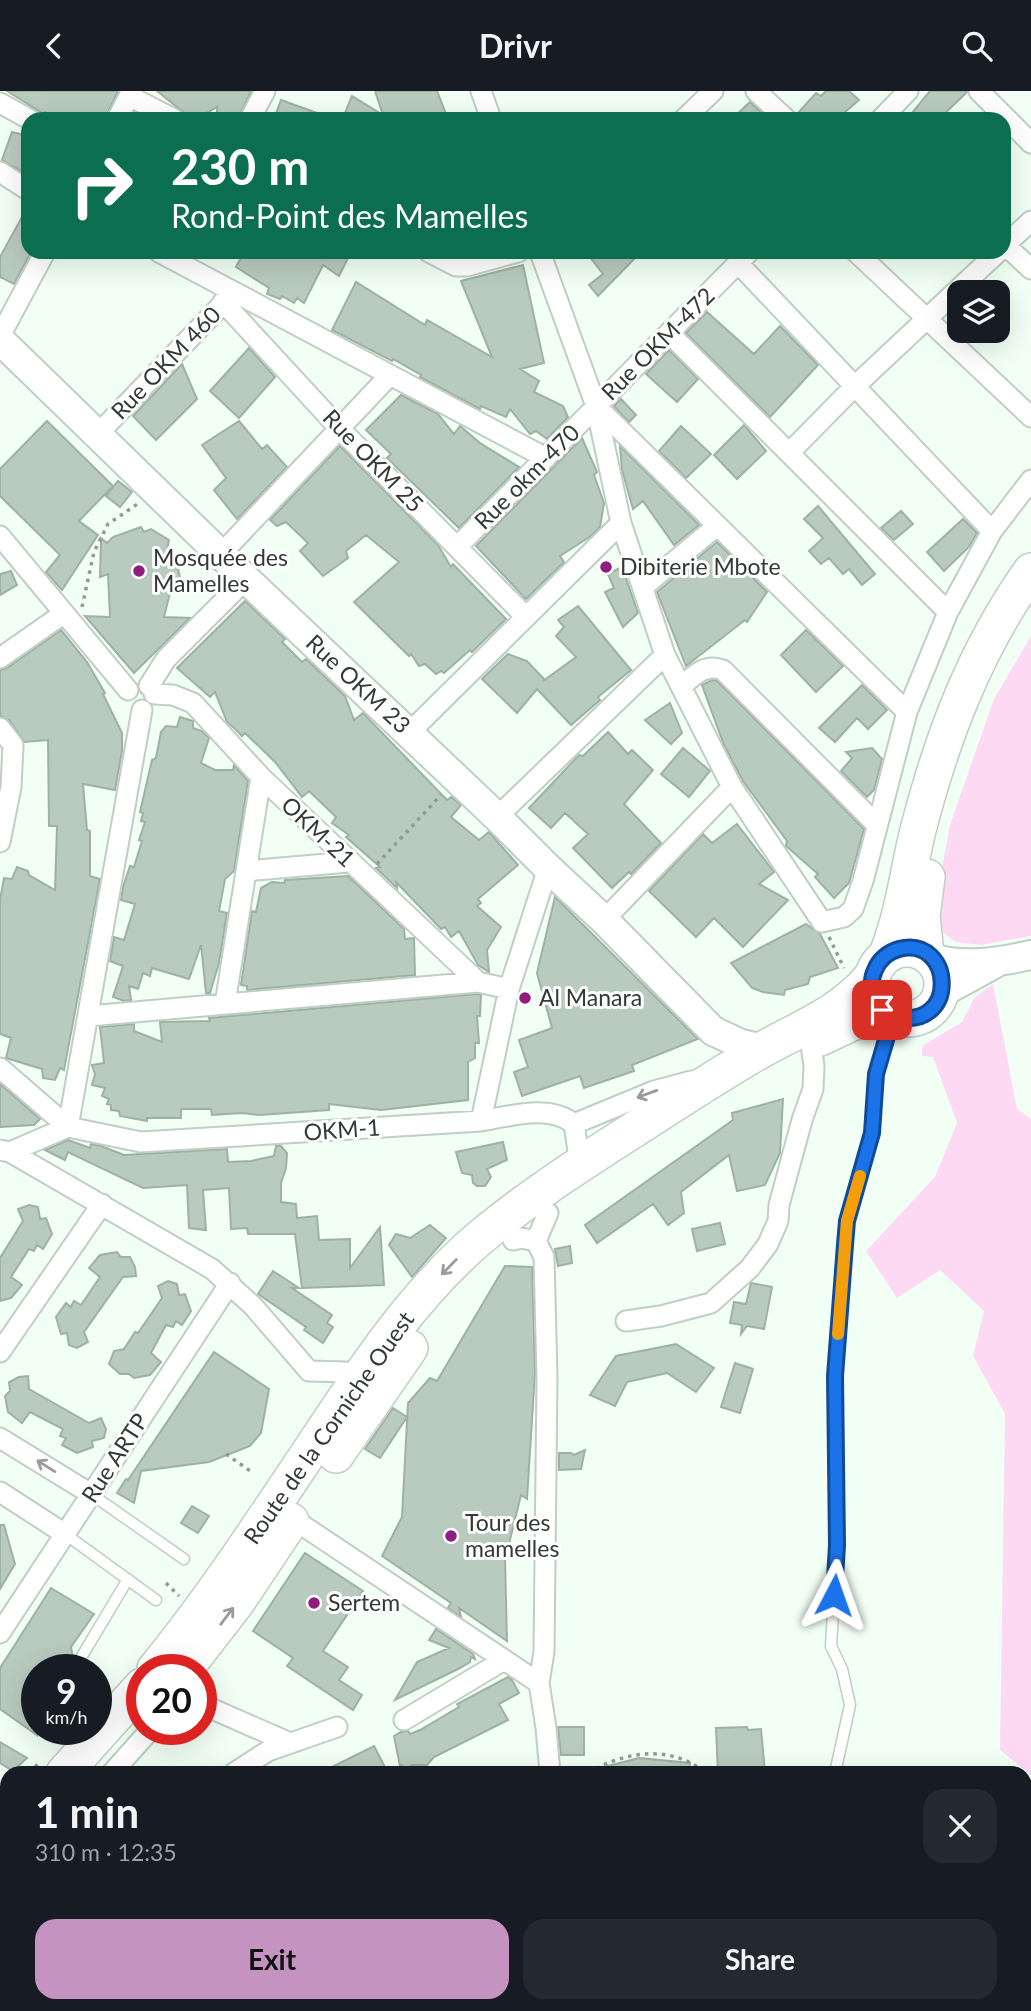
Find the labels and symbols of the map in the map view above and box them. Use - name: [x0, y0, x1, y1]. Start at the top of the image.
- street label: Rue OKM-472: [595, 281, 720, 406]
- street label: Rue OKM 460: [105, 300, 226, 424]
- street label: Rue OKM 25: [318, 403, 430, 518]
- street label: Rue okm-470: [468, 418, 585, 535]
- place label: Mosquée des Mamelles: [153, 543, 288, 597]
- place label: Dibiterie Mbote: [620, 552, 781, 580]
- marker: Dibiterie Mbote: [598, 559, 614, 575]
- marker: Mosquée des Mamelles: [131, 563, 147, 579]
- street label: Rue OKM 23: [301, 628, 417, 739]
- street label: OKM-21: [276, 790, 361, 872]
- pin: [852, 980, 912, 1040]
- place label: Al Manara: [539, 983, 642, 1011]
- marker: Al Manara: [517, 990, 533, 1006]
- one-way arrow: [636, 1089, 658, 1101]
- street label: OKM-1: [303, 1112, 381, 1146]
- one-way arrow: [441, 1258, 458, 1275]
- street label: Route de la Corniche Ouest: [237, 1305, 420, 1549]
- street label: Rue ARTP: [75, 1407, 153, 1507]
- one-way arrow: [36, 1459, 56, 1473]
- place label: Tour des mamelles: [465, 1508, 559, 1562]
- marker: Tour des mamelles: [443, 1528, 459, 1544]
- position arrow: [797, 1558, 871, 1632]
- place label: Sertem: [328, 1588, 400, 1616]
- marker: Sertem: [306, 1595, 322, 1611]
- one-way arrow: [220, 1607, 235, 1626]
- speed limit sign: 20: [126, 1654, 217, 1745]

